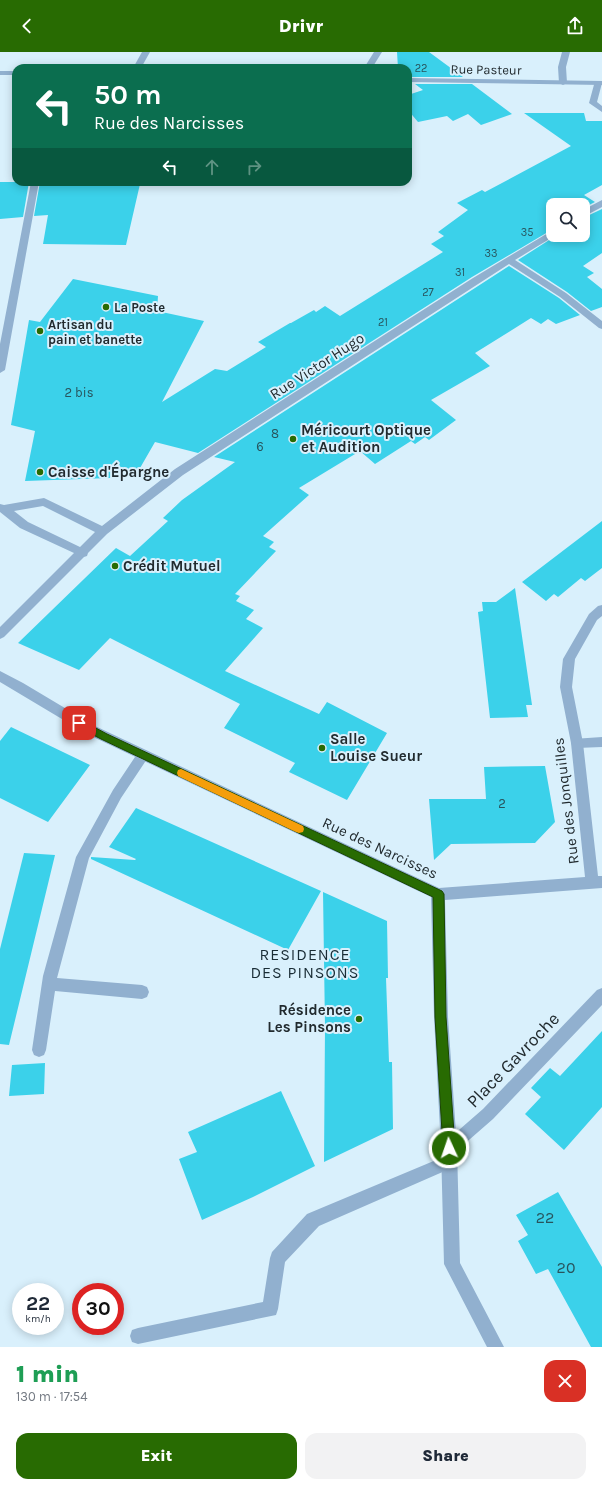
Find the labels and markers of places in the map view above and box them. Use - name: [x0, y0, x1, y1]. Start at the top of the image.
- place label: La Poste: [114, 300, 165, 315]
- marker: La Poste: [101, 302, 111, 312]
- place label: Artisan du pain et banette: [48, 317, 142, 347]
- marker: Artisan du pain et banette: [35, 326, 45, 336]
- place label: Méricourt Optique et Audition: [301, 421, 431, 456]
- marker: Méricourt Optique et Audition: [288, 434, 298, 444]
- place label: Caisse d'Épargne: [48, 462, 169, 481]
- marker: Caisse d'Épargne: [35, 467, 45, 477]
- place label: Crédit Mutuel: [123, 557, 221, 575]
- marker: Crédit Mutuel: [110, 561, 120, 571]
- pin: [62, 706, 96, 740]
- place label: Salle Louise Sueur: [330, 730, 422, 765]
- marker: Salle Louise Sueur: [317, 743, 327, 753]
- place label: Résidence Les Pinsons: [267, 1001, 351, 1036]
- marker: Résidence Les Pinsons: [354, 1014, 364, 1024]

